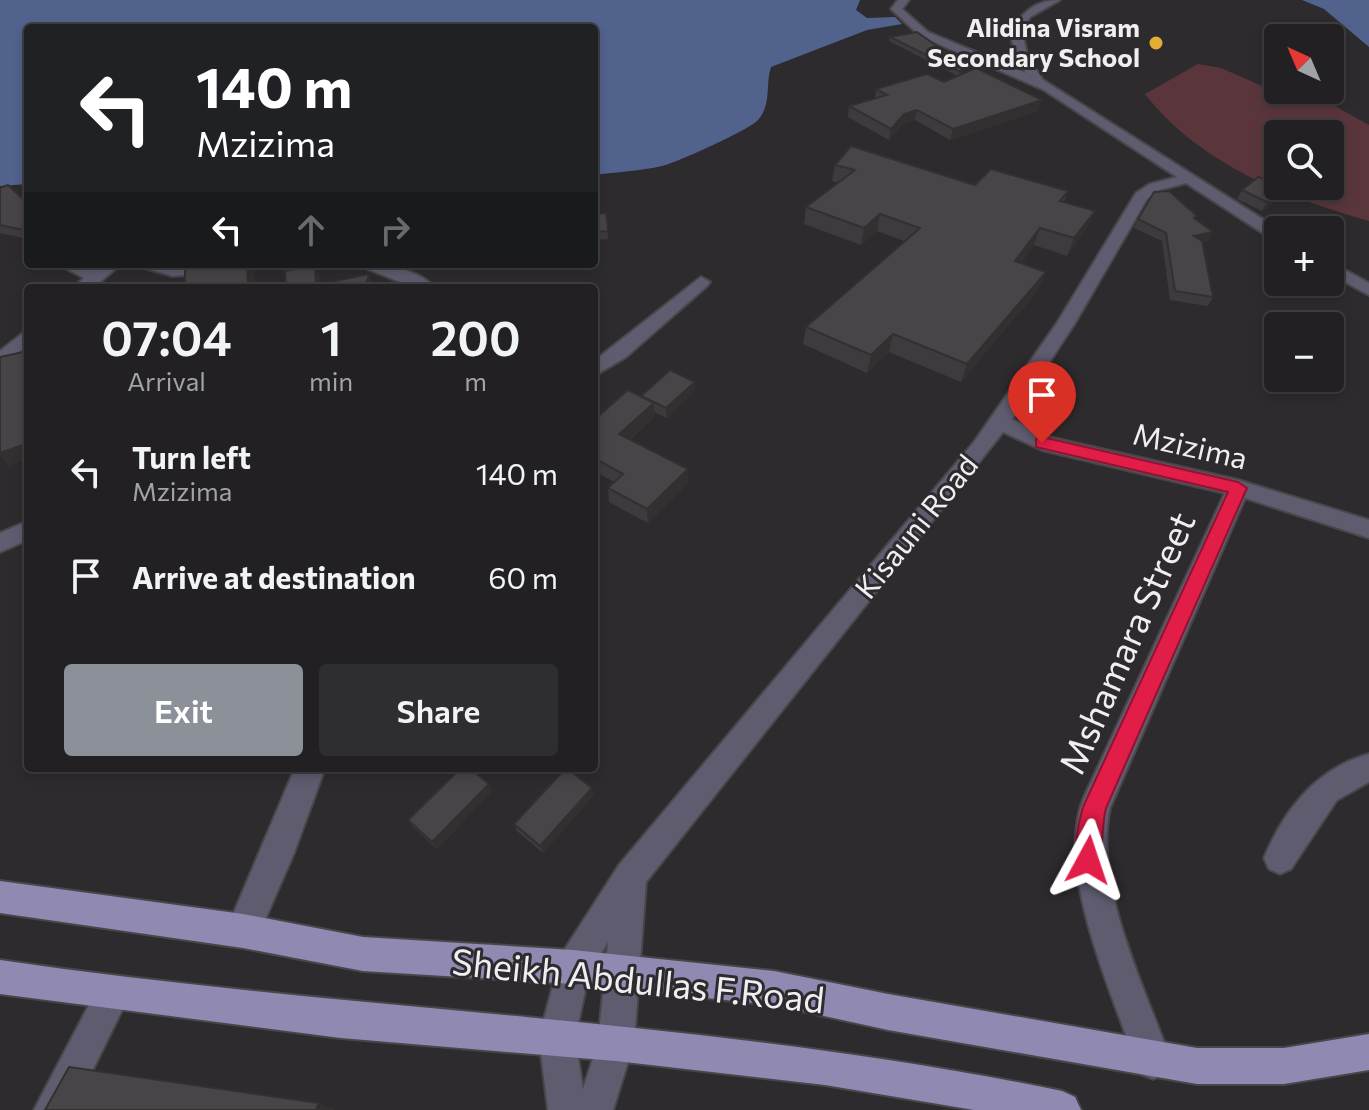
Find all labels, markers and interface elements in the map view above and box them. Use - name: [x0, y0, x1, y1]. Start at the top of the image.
- place label: Alidina Visram Secondary School: [927, 11, 1140, 72]
- north arrow: [1264, 24, 1344, 104]
- map controls: [1264, 24, 1344, 392]
- marker: Alidina Visram Secondary School: [1147, 34, 1165, 52]
- text: 140 m: [196, 51, 352, 120]
- icon: left: [64, 56, 168, 160]
- text: Mzizima: [196, 120, 335, 164]
- button: search: [1264, 120, 1344, 200]
- icon: left: [205, 208, 249, 252]
- icon: ahead: [289, 208, 333, 252]
- icon: right: [373, 208, 417, 252]
- button: +: [1264, 216, 1344, 296]
- text: 07:04: [101, 307, 232, 366]
- text: 1: [320, 307, 342, 366]
- text: 200: [430, 307, 521, 366]
- button: −: [1264, 312, 1344, 392]
- pin: [1008, 361, 1076, 443]
- text: Arrival: [127, 365, 206, 396]
- text: min: [309, 365, 353, 396]
- text: m: [464, 365, 487, 396]
- icon: arrive: [1020, 373, 1064, 417]
- street label: Mzizima: [1130, 414, 1251, 476]
- text: Turn left: [132, 438, 251, 475]
- street label: Kisauni Road: [846, 446, 984, 605]
- icon: left: [64, 450, 108, 494]
- text: 140 m: [476, 454, 558, 491]
- text: Mzizima: [132, 475, 232, 506]
- street label: Mshamara Street: [1048, 504, 1203, 780]
- icon: arrive: [64, 554, 108, 598]
- text: Arrive at destination: [132, 558, 416, 595]
- text: 60 m: [488, 558, 558, 595]
- button: Exit: [64, 664, 303, 756]
- button: Share: [319, 664, 558, 756]
- position arrow: [1046, 818, 1130, 902]
- street label: Sheikh Abdullas F.Road: [450, 938, 827, 1020]

